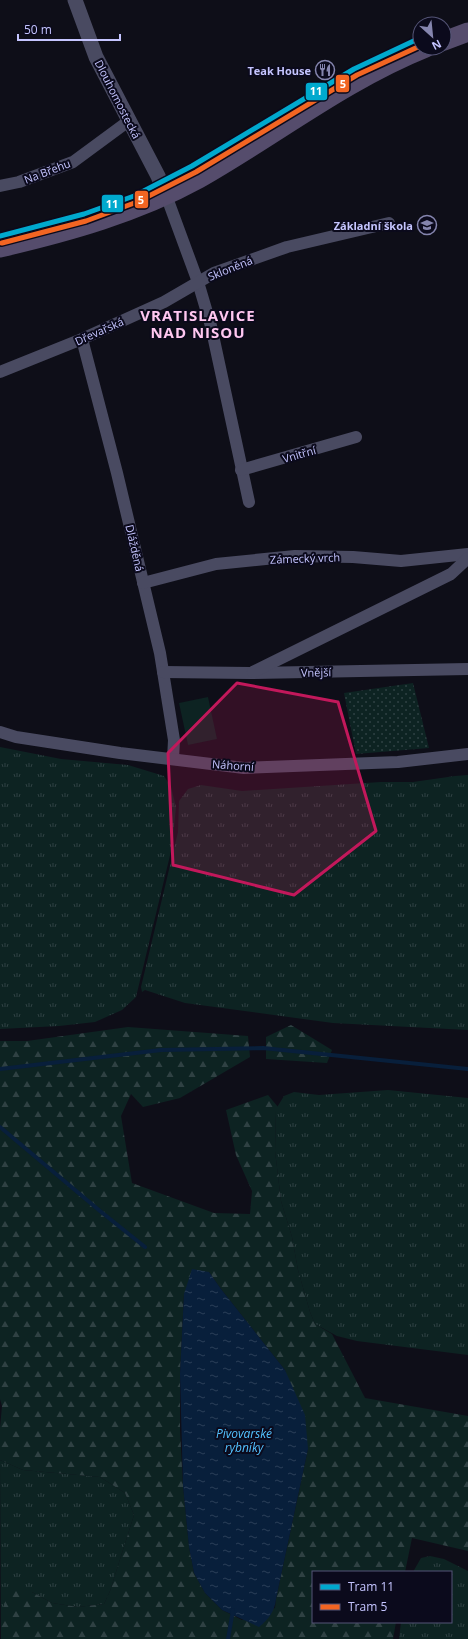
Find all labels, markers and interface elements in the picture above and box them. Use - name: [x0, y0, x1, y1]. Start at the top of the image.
- scale bar: [18, 16, 120, 42]
- north arrow: [412, 16, 452, 56]
- text: 50 m: [24, 21, 52, 38]
- text: N: [429, 37, 444, 54]
- street label: Dlouhomostecká: [92, 57, 144, 141]
- restaurant icon: Teak House: [314, 59, 336, 81]
- place label: Teak House: [247, 63, 311, 78]
- line badge: 5: [335, 74, 350, 93]
- text: 5: [340, 76, 346, 91]
- line badge: 11: [305, 82, 328, 101]
- text: 11: [310, 83, 322, 98]
- street label: Na Břehu: [22, 155, 72, 187]
- line badge: 5: [134, 190, 149, 209]
- text: 5: [138, 192, 144, 207]
- line badge: 11: [101, 194, 124, 213]
- text: 11: [106, 196, 118, 211]
- school or university icon: Základní škola: [416, 214, 438, 236]
- place label: Základní škola: [334, 218, 413, 233]
- street label: Skloněná: [205, 252, 255, 284]
- district label: VRATISLAVICE NAD NISOU: [140, 305, 256, 342]
- street label: Dřevařská: [72, 314, 126, 348]
- street label: Vnitřní: [281, 442, 318, 466]
- street label: Dlážděná: [122, 523, 148, 573]
- street label: Zámecký vrch: [270, 549, 340, 567]
- street label: Vnější: [301, 664, 331, 680]
- street label: Náhorní: [212, 756, 255, 774]
- water label: Pivovarské rybníky: [216, 1425, 272, 1456]
- legend: [312, 1571, 452, 1623]
- text: Tram 11: [348, 1578, 394, 1595]
- text: Tram 5: [348, 1598, 387, 1615]

